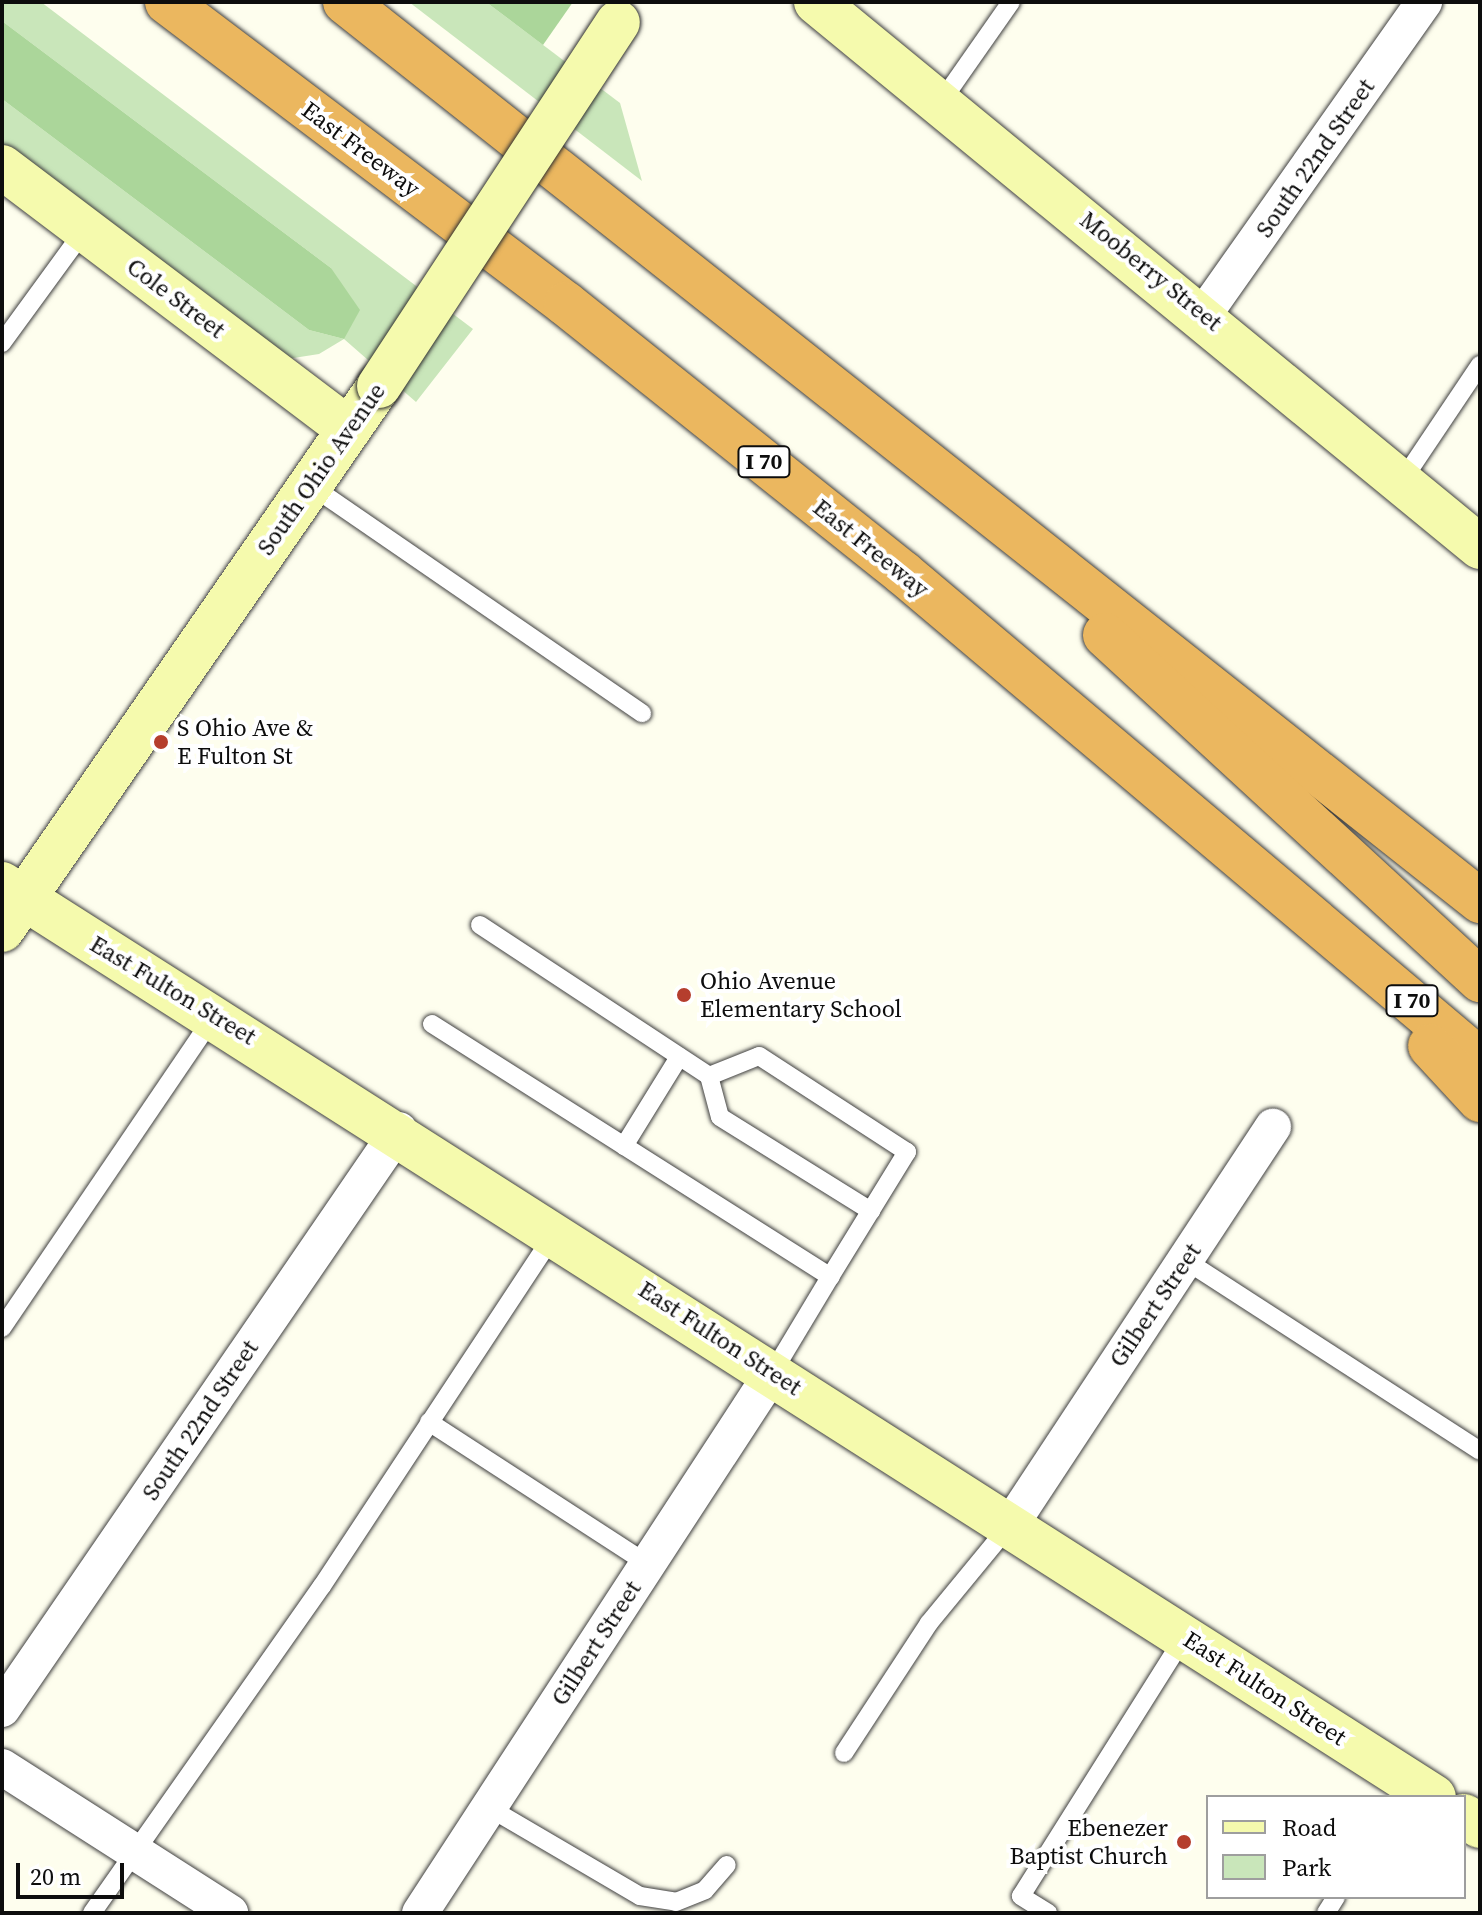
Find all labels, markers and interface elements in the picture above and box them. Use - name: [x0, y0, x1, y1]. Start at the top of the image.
- street label: South 22nd Street: [1250, 73, 1380, 243]
- street label: East Freeway: [296, 95, 426, 203]
- street label: Mooberry Street: [1074, 205, 1228, 337]
- street label: Cole Street: [121, 252, 231, 344]
- street label: South Ohio Avenue: [251, 378, 391, 560]
- road number: I 70: [736, 444, 792, 480]
- street label: East Freeway: [807, 493, 935, 603]
- place label: S Ohio Ave & E Fulton St: [177, 714, 313, 770]
- marker: S Ohio Ave & E Fulton St: [152, 733, 170, 751]
- street label: East Fulton Street: [85, 929, 261, 1051]
- place label: Ohio Avenue Elementary School: [700, 967, 902, 1023]
- road number: I 70: [1384, 983, 1440, 1019]
- marker: Ohio Avenue Elementary School: [675, 986, 693, 1004]
- street label: Gilbert Street: [1103, 1238, 1207, 1372]
- street label: East Fulton Street: [633, 1275, 807, 1401]
- street label: South 22nd Street: [136, 1335, 264, 1505]
- street label: Gilbert Street: [545, 1575, 647, 1711]
- street label: East Fulton Street: [1178, 1625, 1352, 1751]
- legend: [1206, 1795, 1466, 1899]
- text: Road: [1282, 1811, 1336, 1844]
- place label: Ebenezer Baptist Church: [1009, 1814, 1168, 1870]
- marker: Ebenezer Baptist Church: [1175, 1833, 1193, 1851]
- scale bar: [20, 1847, 128, 1897]
- text: Park: [1282, 1851, 1331, 1884]
- text: 20 m: [30, 1860, 81, 1893]

